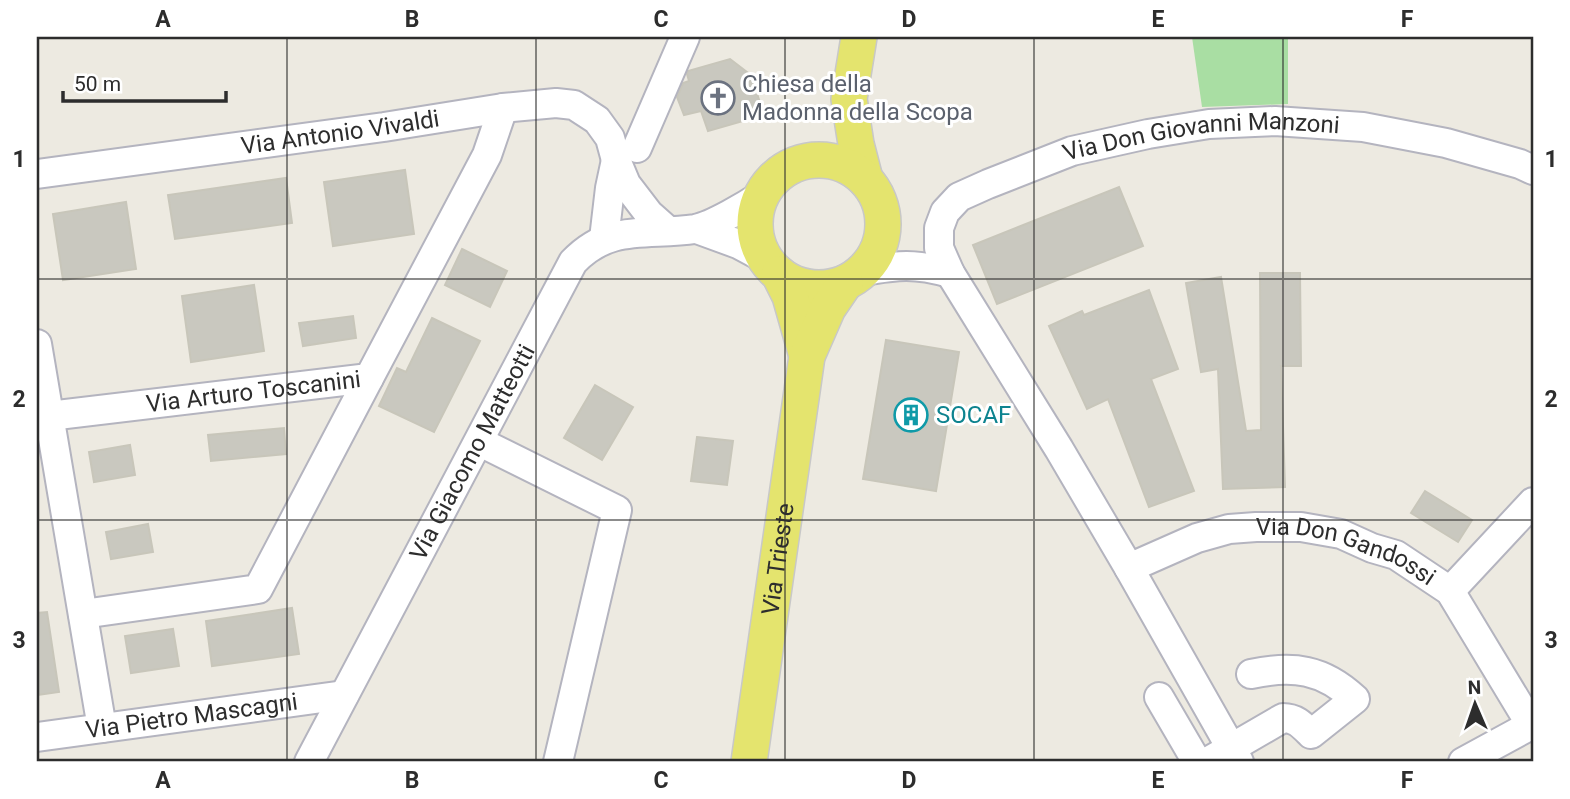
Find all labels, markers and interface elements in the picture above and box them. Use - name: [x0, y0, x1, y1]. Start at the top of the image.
- text: A: [155, 6, 171, 33]
- text: B: [405, 6, 419, 33]
- text: C: [653, 6, 669, 33]
- text: D: [902, 6, 916, 33]
- text: E: [1152, 6, 1165, 33]
- text: F: [1401, 6, 1414, 33]
- scale bar: [63, 60, 226, 104]
- place label: Chiesa della Madonna della Scopa: [742, 70, 973, 126]
- text: 50 m: [74, 72, 121, 96]
- church icon: Chiesa della Madonna della Scopa: [699, 79, 737, 117]
- street label: Via Antonio Vivaldi: [239, 104, 441, 160]
- street label: Via Don Giovanni Manzoni: [1059, 107, 1341, 167]
- text: 1: [12, 146, 26, 173]
- text: 1: [1544, 146, 1558, 173]
- street label: Via Giacomo Matteotti: [404, 340, 541, 565]
- street label: Via Arturo Toscanini: [145, 365, 362, 418]
- text: 2: [12, 386, 26, 413]
- text: 2: [1544, 386, 1558, 413]
- building icon: SOCAF: [892, 396, 930, 434]
- place label: SOCAF: [936, 401, 1011, 429]
- street label: Via Trieste: [756, 501, 800, 617]
- street label: Via Don Gandossi: [1256, 512, 1441, 591]
- text: 3: [12, 627, 26, 654]
- text: 3: [1544, 627, 1558, 654]
- north arrow: [1440, 670, 1510, 740]
- text: N: [1467, 676, 1482, 699]
- street label: Via Pietro Mascagni: [84, 687, 299, 744]
- text: A: [155, 767, 171, 794]
- text: B: [405, 767, 419, 794]
- text: C: [653, 767, 669, 794]
- text: D: [902, 767, 916, 794]
- text: E: [1152, 767, 1165, 794]
- text: F: [1401, 767, 1414, 794]

